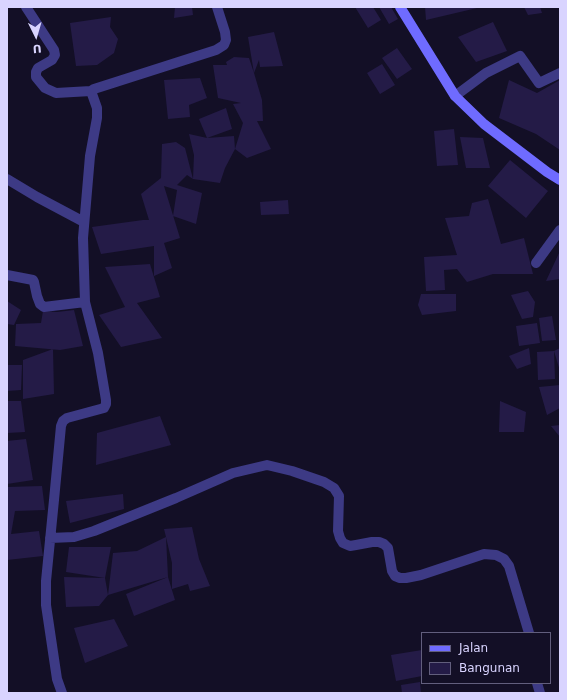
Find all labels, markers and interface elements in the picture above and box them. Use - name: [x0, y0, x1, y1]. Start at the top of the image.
- north arrow: [16, 16, 56, 56]
- text: U: [32, 42, 42, 55]
- legend: [421, 632, 551, 684]
- text: Jalan: [459, 641, 488, 655]
- text: Bangunan: [459, 661, 520, 675]

